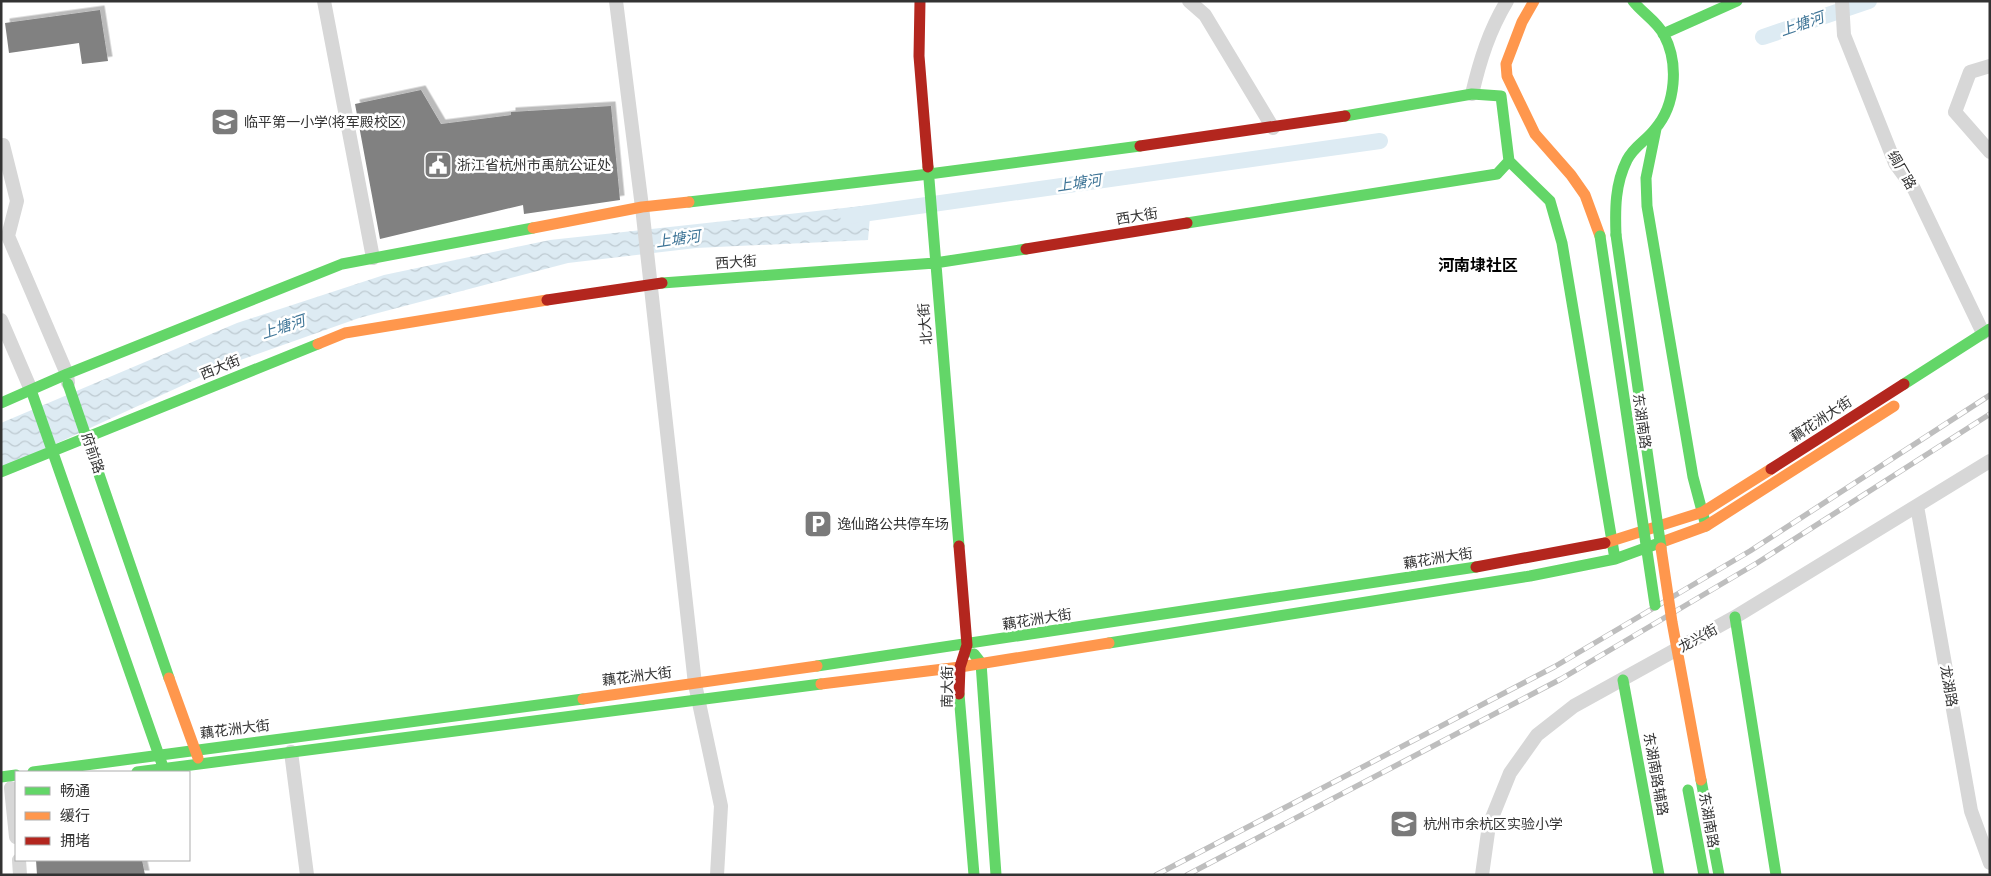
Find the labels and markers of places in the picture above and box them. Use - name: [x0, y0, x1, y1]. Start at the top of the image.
- school or university icon: 临平第一小学(将军殿校区): [210, 107, 240, 137]
- place label: 临平第一小学(将军殿校区): [244, 114, 406, 130]
- public building icon: 浙江省杭州市禹航公证处: [423, 150, 453, 180]
- place label: 浙江省杭州市禹航公证处: [457, 157, 611, 173]
- parking icon: 逸仙路公共停车场: [803, 509, 833, 539]
- place label: 逸仙路公共停车场: [837, 516, 949, 532]
- school or university icon: 杭州市余杭区实验小学: [1389, 809, 1419, 839]
- place label: 杭州市余杭区实验小学: [1423, 816, 1563, 832]

